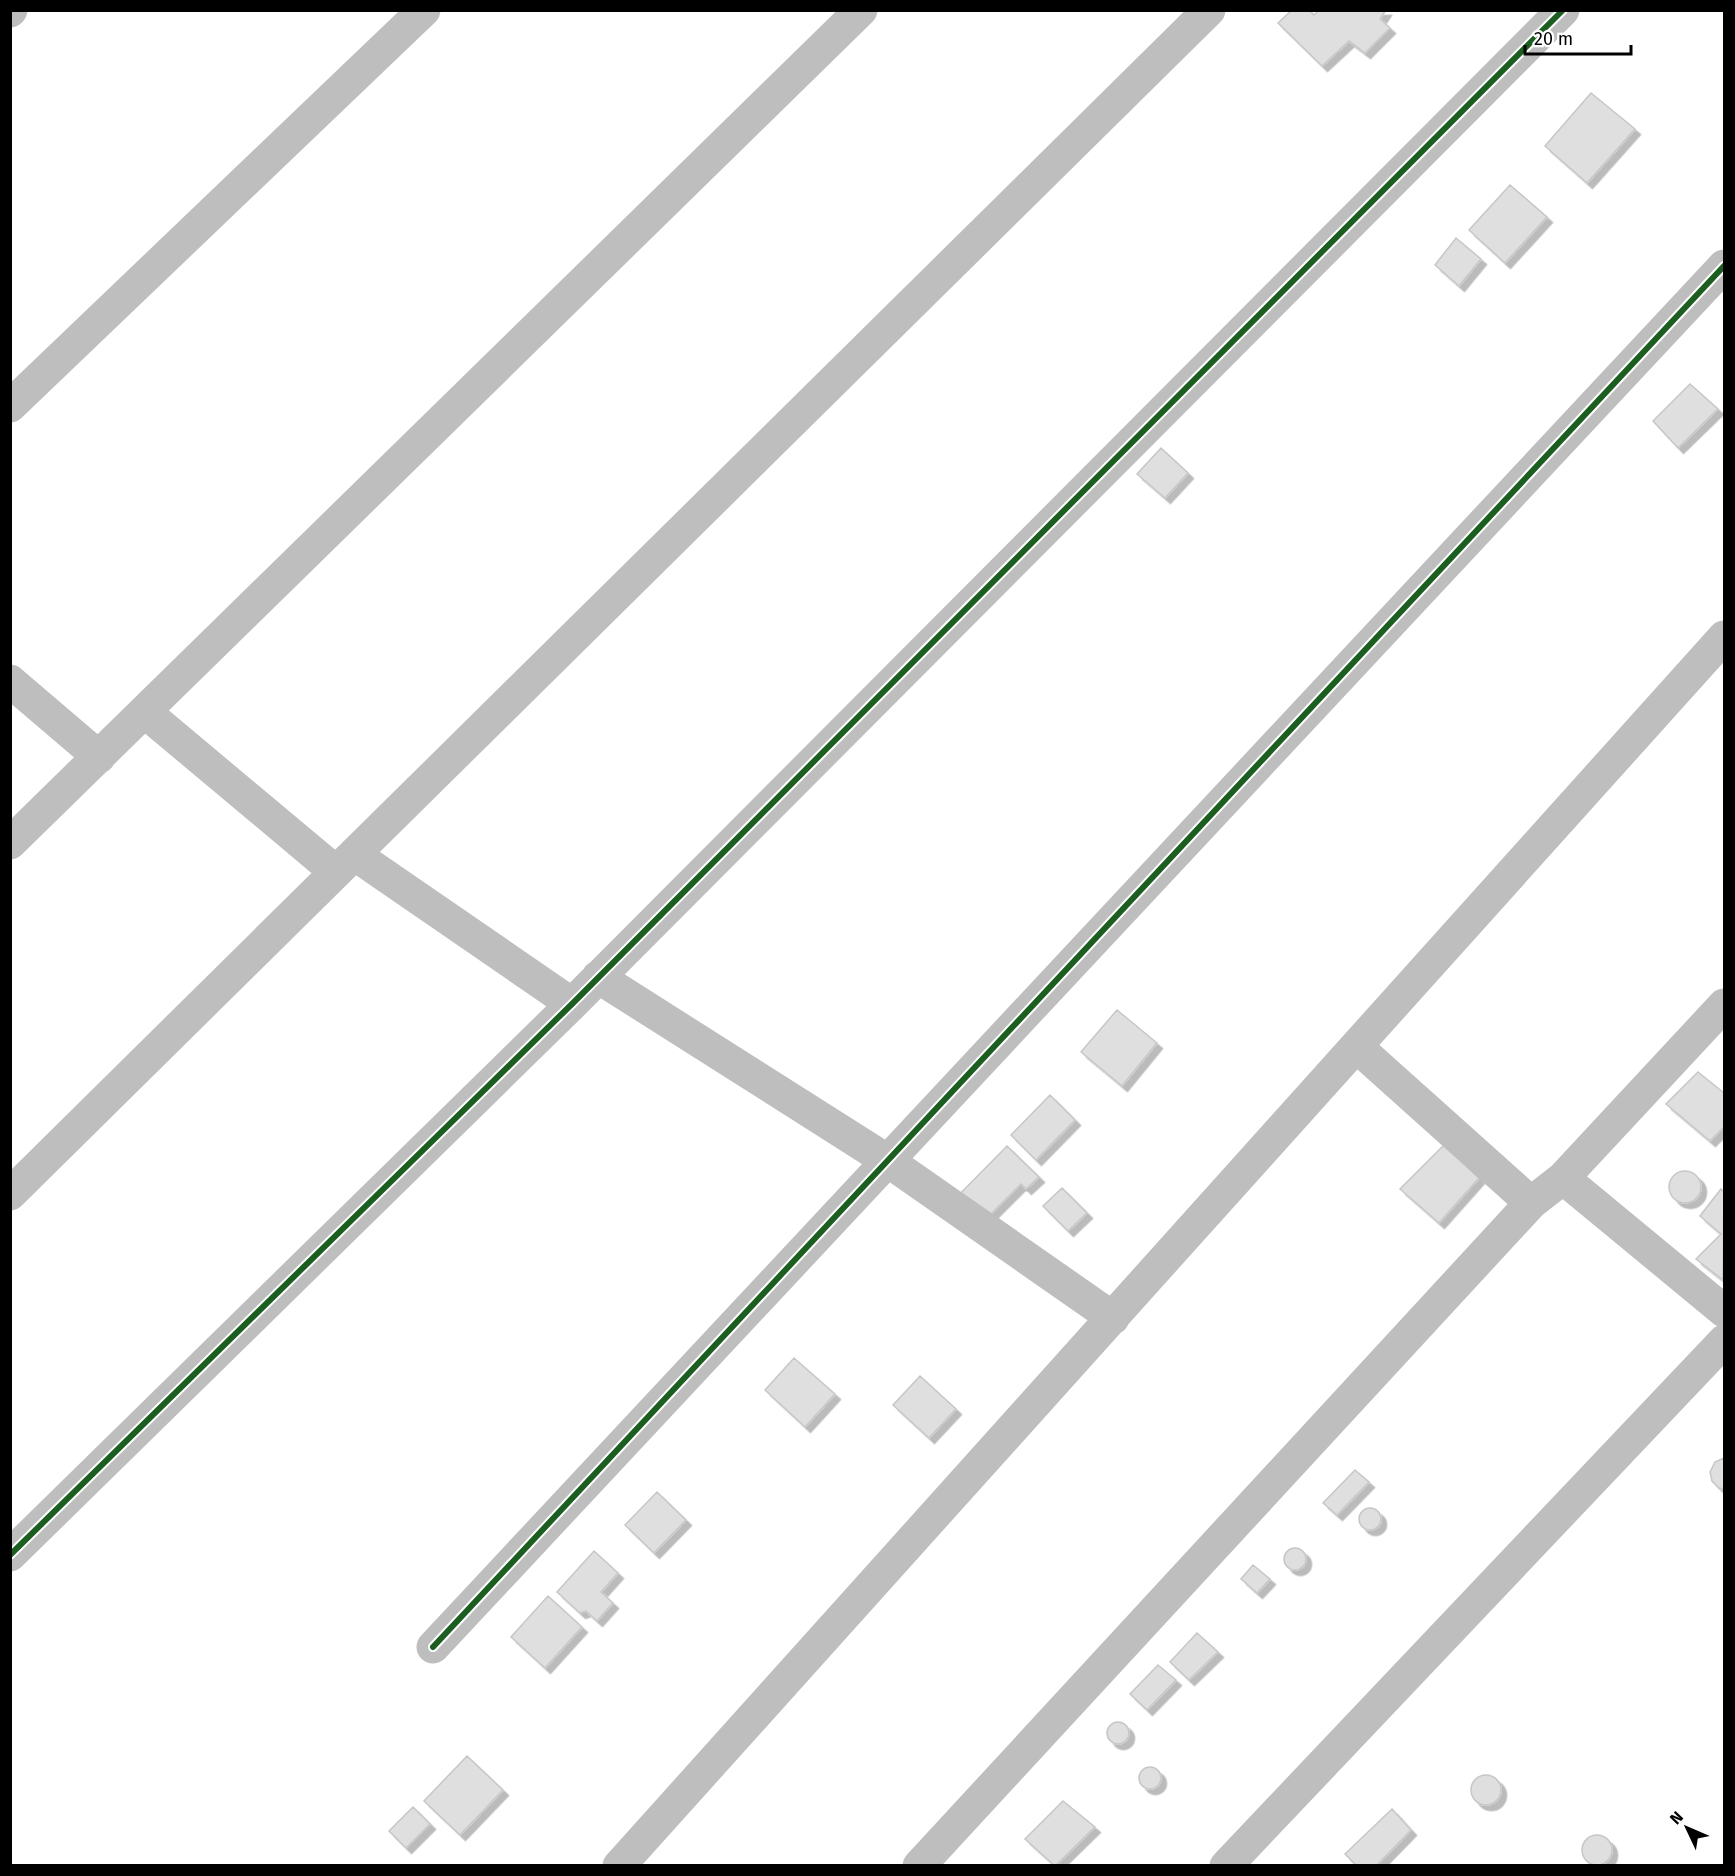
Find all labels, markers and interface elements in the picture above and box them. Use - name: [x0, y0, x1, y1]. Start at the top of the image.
- scale bar: [1525, 18, 1632, 56]
- text: 20 m: [1534, 28, 1573, 50]
- north arrow: [1657, 1798, 1717, 1858]
- text: N: [1666, 1808, 1687, 1828]

